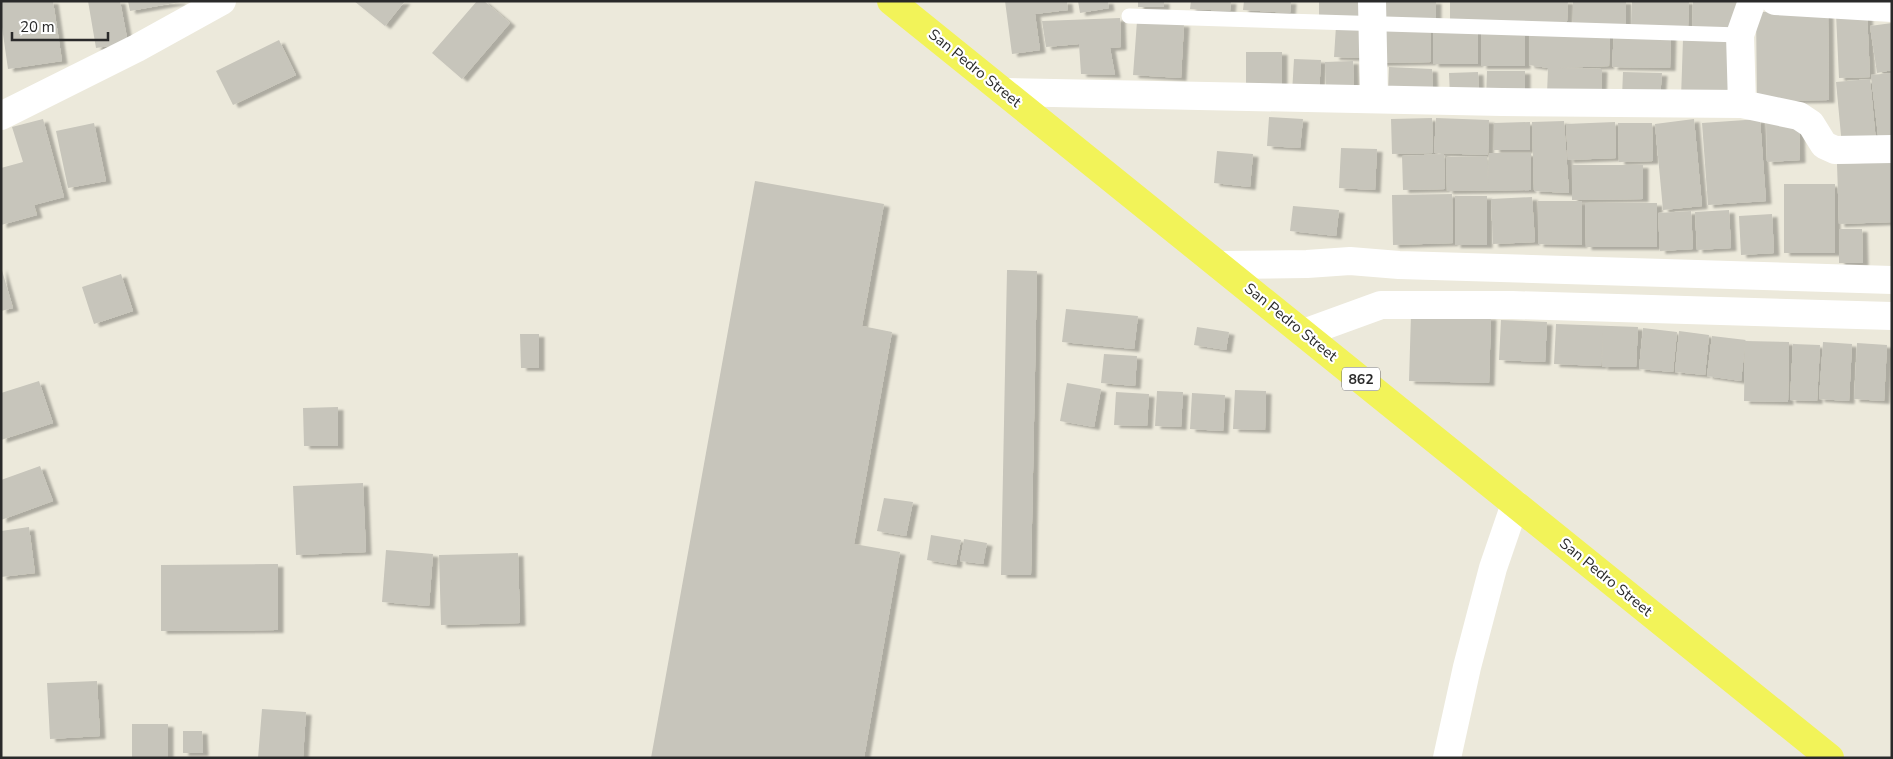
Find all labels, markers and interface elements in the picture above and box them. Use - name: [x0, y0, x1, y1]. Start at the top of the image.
- scale bar: [12, 10, 109, 42]
- text: 20 m: [20, 17, 55, 37]
- street label: San Pedro Street: [924, 24, 1026, 112]
- street label: San Pedro Street: [1240, 278, 1342, 366]
- road number: 862: [1342, 368, 1380, 390]
- street label: San Pedro Street: [1555, 533, 1657, 621]

